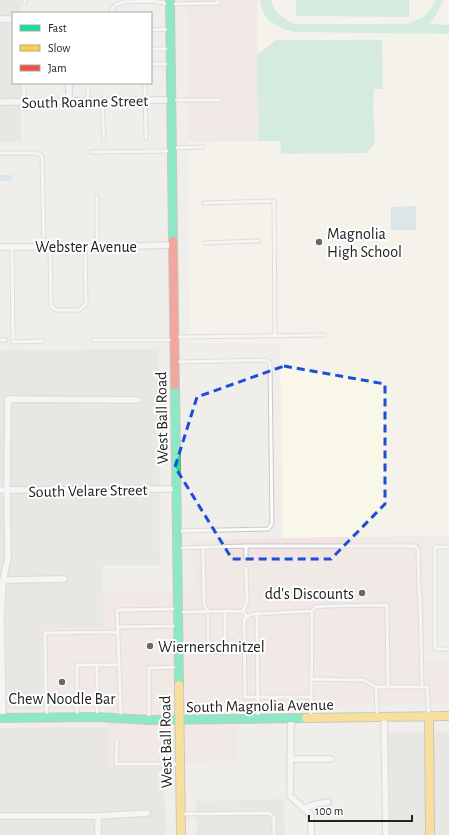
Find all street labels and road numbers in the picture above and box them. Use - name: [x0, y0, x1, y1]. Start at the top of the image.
- street label: South Roanne Street: [22, 93, 149, 111]
- street label: Webster Avenue: [35, 239, 137, 255]
- street label: West Ball Road: [153, 371, 171, 465]
- street label: South Velare Street: [28, 482, 148, 500]
- street label: West Ball Road: [157, 695, 175, 789]
- street label: South Magnolia Avenue: [186, 697, 334, 715]

